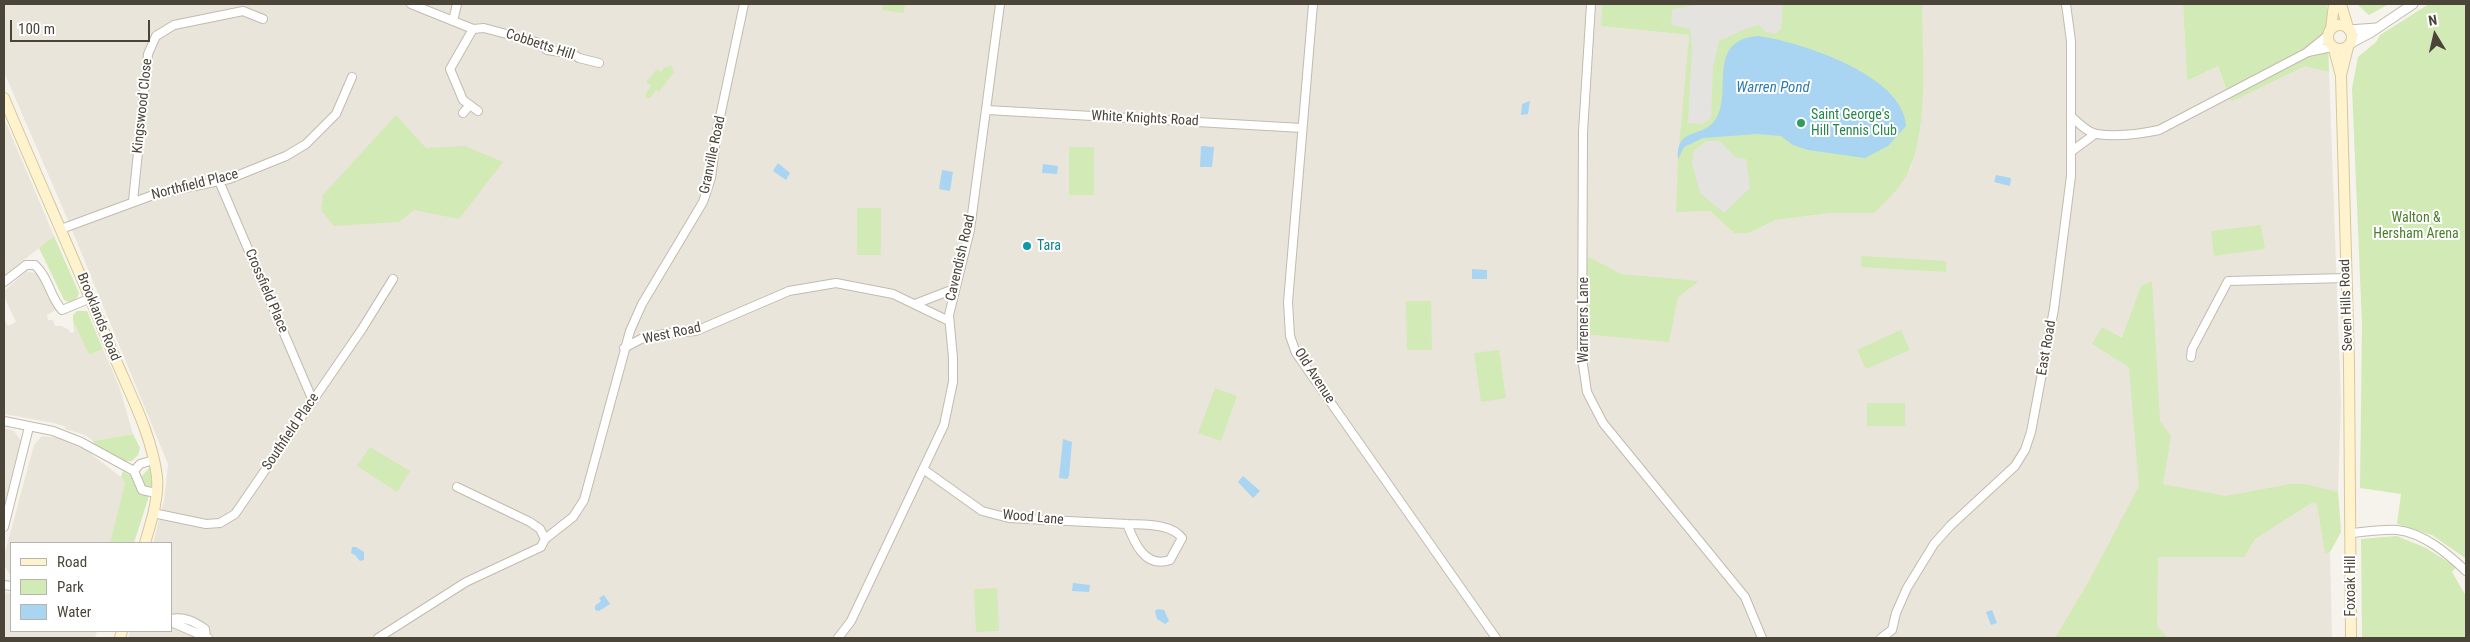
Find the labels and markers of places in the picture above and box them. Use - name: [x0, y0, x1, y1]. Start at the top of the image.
- place label: Saint George's Hill Tennis Club: [1811, 107, 1897, 140]
- marker: Saint George's Hill Tennis Club: [1795, 117, 1807, 129]
- place label: Tara: [1037, 238, 1061, 254]
- marker: Tara: [1021, 240, 1033, 252]

